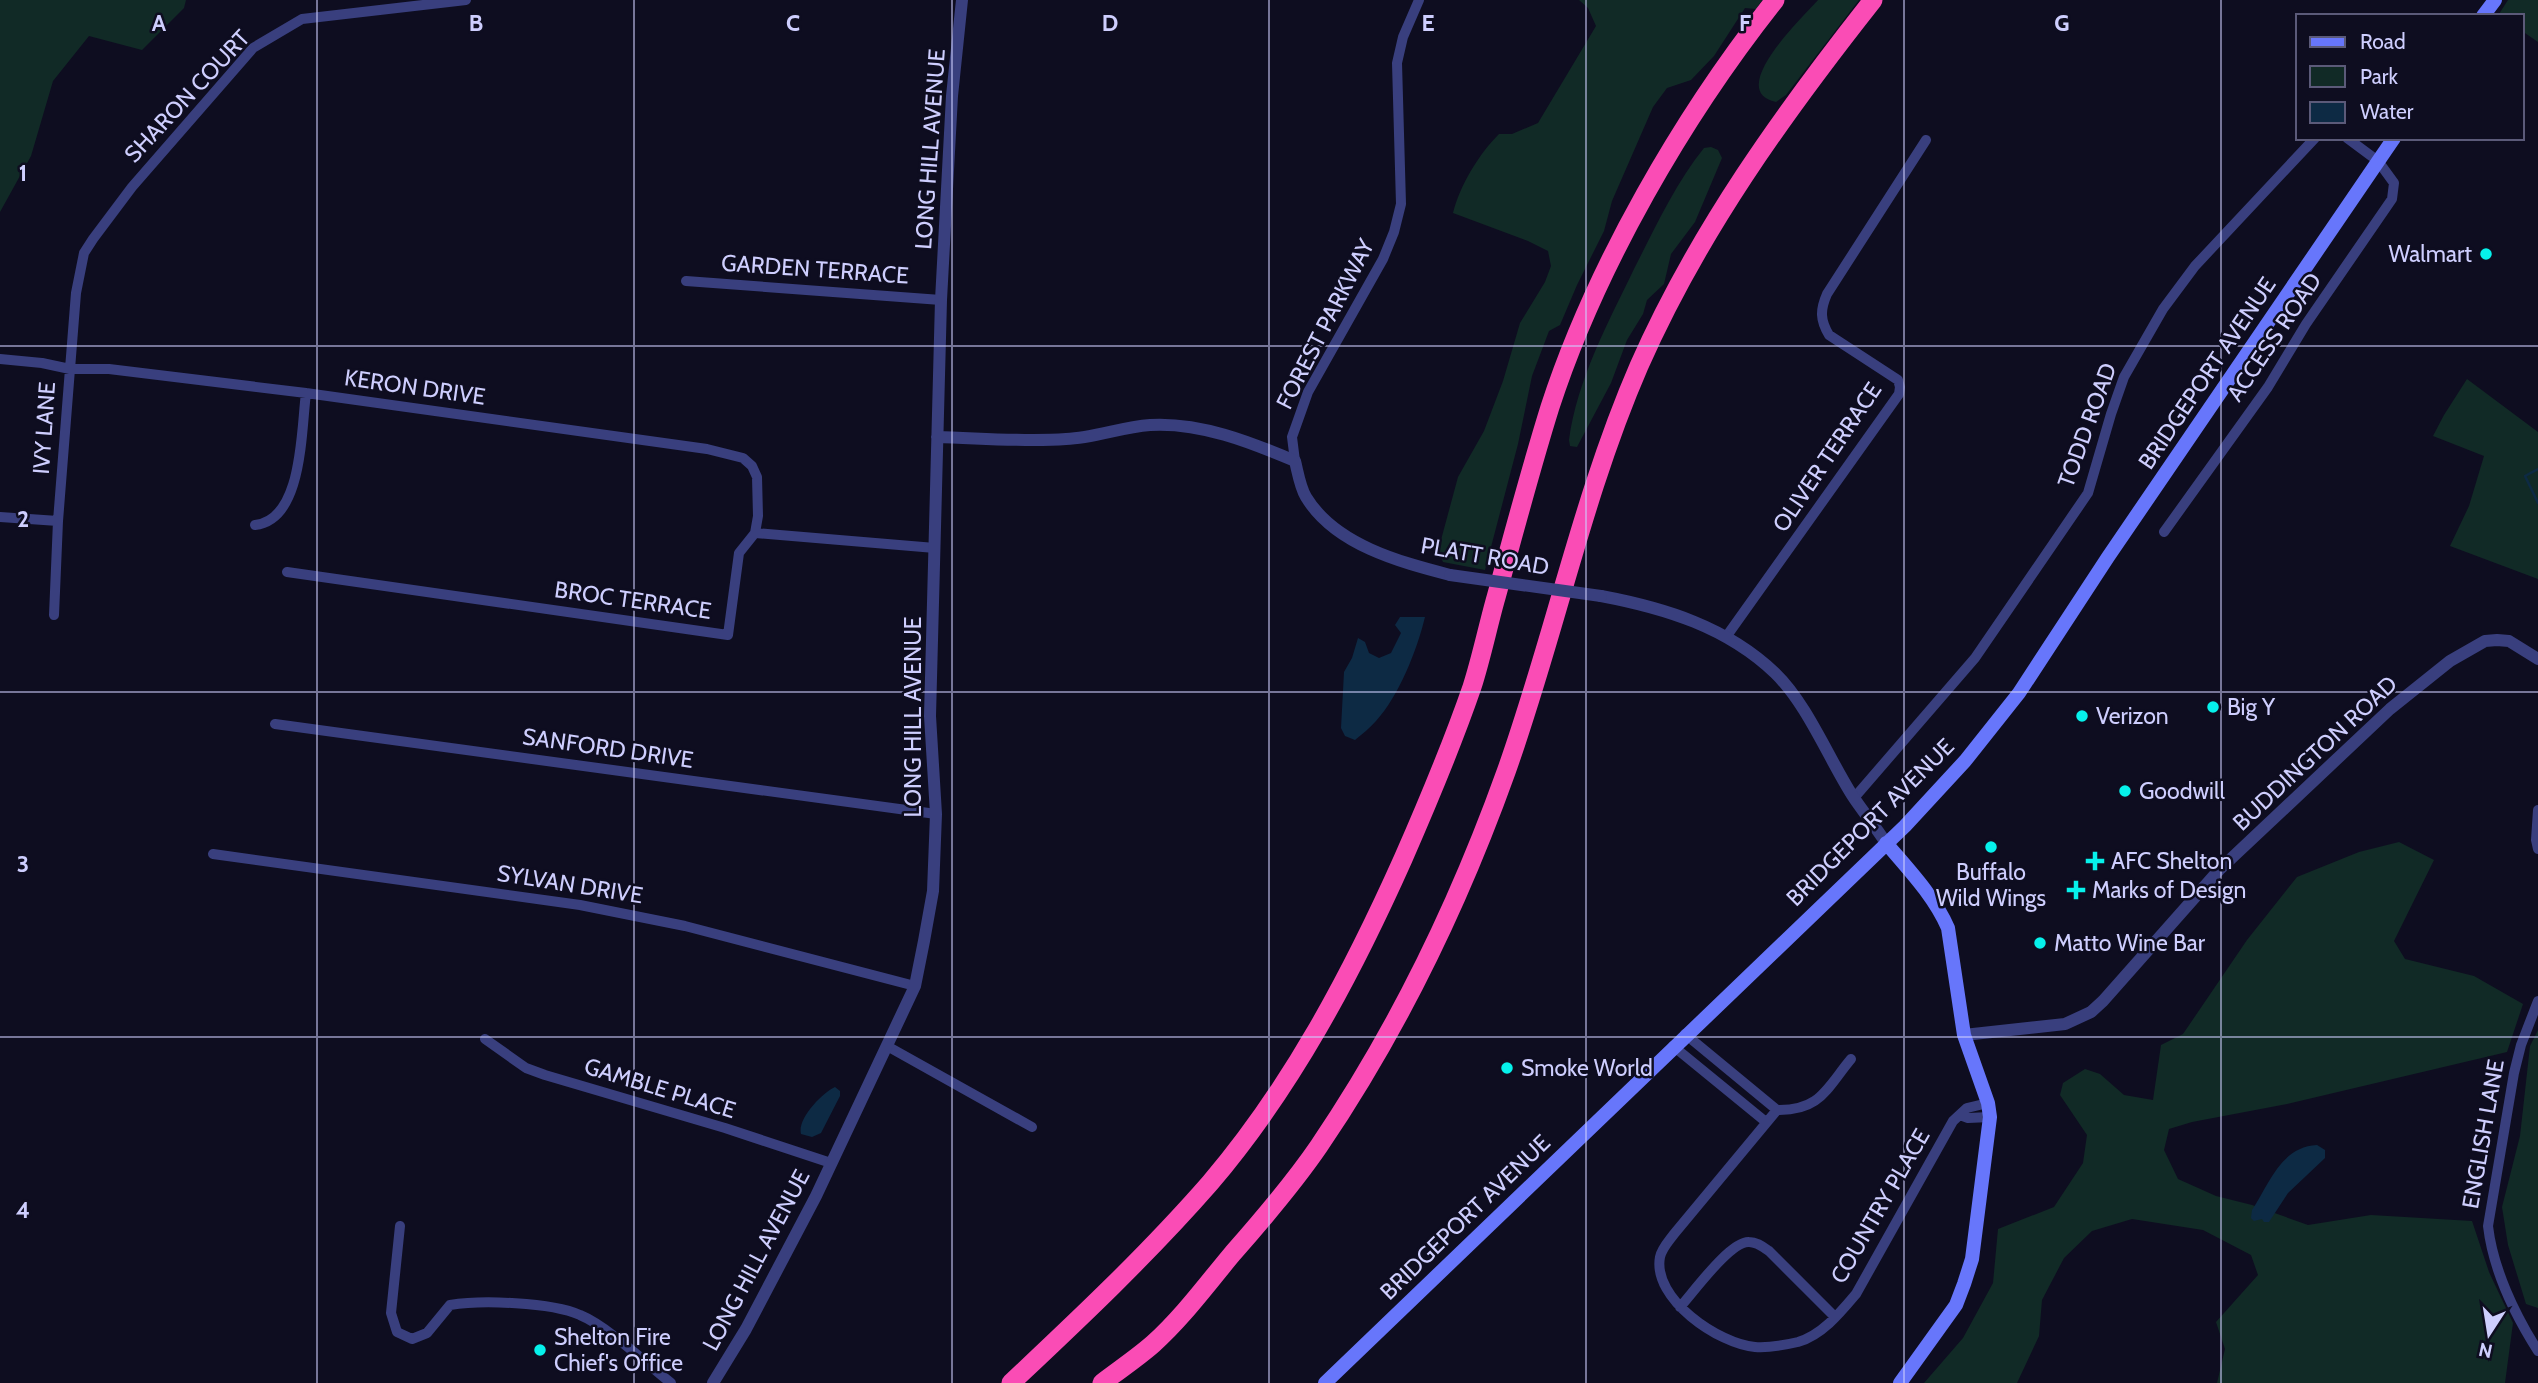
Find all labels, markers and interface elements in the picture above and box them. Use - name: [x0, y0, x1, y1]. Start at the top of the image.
- text: B: [469, 9, 483, 37]
- text: C: [786, 9, 800, 37]
- text: D: [1102, 9, 1118, 37]
- text: E: [1421, 9, 1435, 37]
- text: F: [1739, 9, 1751, 37]
- text: G: [2054, 9, 2070, 37]
- legend: [2296, 14, 2524, 140]
- street label: SHARON COURT: [119, 24, 255, 168]
- text: Road: [2360, 29, 2406, 54]
- street label: LONG HILL AVENUE: [909, 48, 951, 250]
- text: Park: [2360, 64, 2398, 89]
- text: Water: [2360, 99, 2414, 124]
- text: 1: [19, 159, 27, 187]
- street label: FOREST PARKWAY: [1270, 233, 1380, 414]
- place label: Walmart: [2388, 240, 2472, 268]
- marker: Walmart: [2478, 246, 2494, 262]
- street label: GARDEN TERRACE: [720, 248, 910, 290]
- street label: ACCESS ROAD: [2221, 267, 2327, 407]
- street label: BRIDGEPORT AVENUE: [2132, 272, 2282, 474]
- street label: TODD ROAD: [2052, 359, 2122, 491]
- street label: KERON DRIVE: [343, 363, 487, 411]
- street label: OLIVER TERRACE: [1767, 377, 1887, 537]
- street label: IVY LANE: [27, 381, 61, 475]
- text: 2: [17, 505, 29, 533]
- street label: PLATT ROAD: [1419, 531, 1551, 581]
- street label: BROC TERRACE: [553, 575, 713, 625]
- street label: LONG HILL AVENUE: [899, 616, 927, 818]
- street label: BUDDINGTON ROAD: [2227, 670, 2403, 836]
- place label: Big Y: [2227, 693, 2276, 721]
- marker: Big Y: [2205, 699, 2221, 715]
- place label: Verizon: [2096, 702, 2169, 730]
- marker: Verizon: [2074, 708, 2090, 724]
- street label: SANFORD DRIVE: [521, 722, 695, 774]
- street label: BRIDGEPORT AVENUE: [1780, 732, 1960, 912]
- place label: Goodwill: [2139, 777, 2225, 805]
- marker: Goodwill: [2117, 783, 2133, 799]
- marker: Buffalo Wild Wings: [1983, 839, 1999, 855]
- place label: AFC Shelton: [2111, 847, 2232, 875]
- text: 3: [17, 850, 29, 878]
- marker: AFC Shelton: [2085, 851, 2105, 871]
- place label: Buffalo Wild Wings: [1936, 858, 2046, 912]
- street label: SYLVAN DRIVE: [495, 859, 645, 909]
- place label: Marks of Design: [2092, 876, 2246, 904]
- marker: Marks of Design: [2066, 880, 2086, 900]
- place label: Matto Wine Bar: [2054, 929, 2206, 957]
- marker: Matto Wine Bar: [2032, 935, 2048, 951]
- street label: GAMBLE PLACE: [581, 1052, 739, 1124]
- place label: Smoke World: [1521, 1054, 1653, 1082]
- street label: ENGLISH LANE: [2456, 1057, 2510, 1211]
- marker: Smoke World: [1499, 1060, 1515, 1076]
- street label: COUNTRY PLACE: [1824, 1124, 1936, 1288]
- street label: BRIDGEPORT AVENUE: [1374, 1129, 1556, 1305]
- street label: LONG HILL AVENUE: [696, 1165, 816, 1355]
- text: 4: [16, 1196, 30, 1224]
- north arrow: [2454, 1299, 2524, 1369]
- place label: Shelton Fire Chief's Office: [554, 1323, 683, 1377]
- text: N: [2477, 1337, 2495, 1363]
- marker: Shelton Fire Chief's Office: [532, 1342, 548, 1358]

